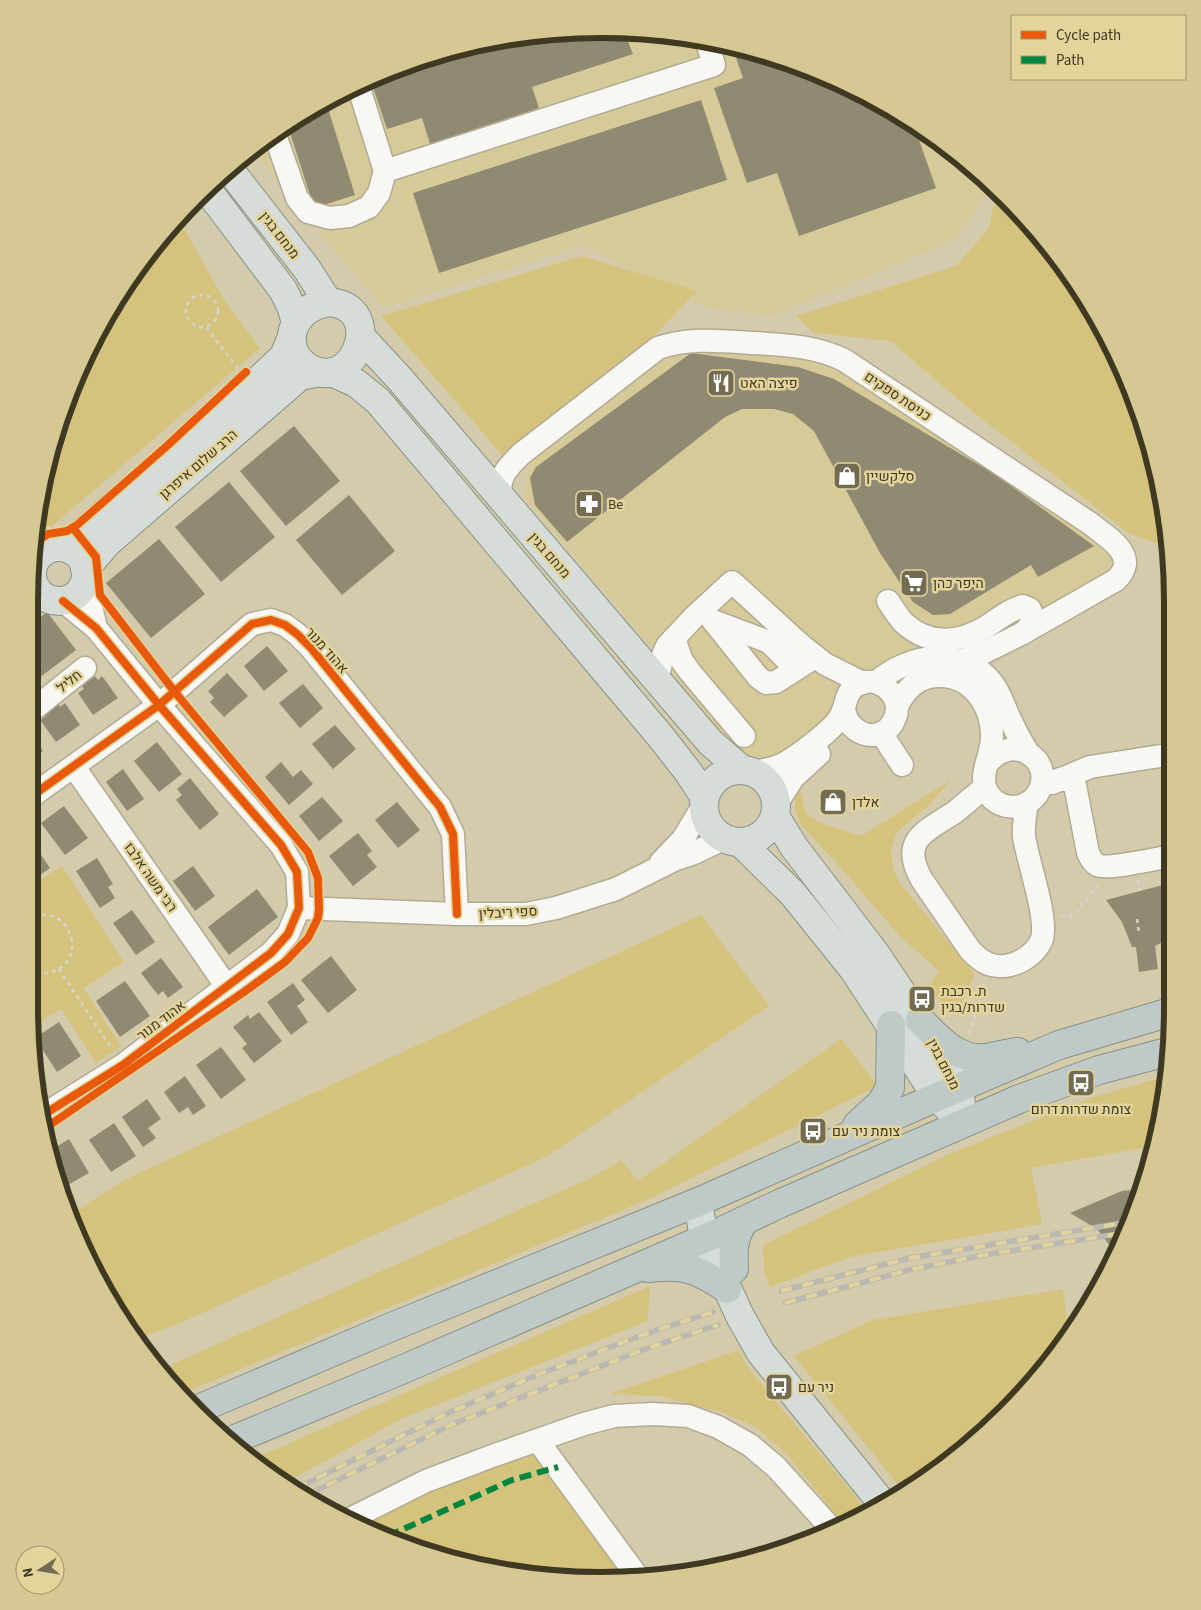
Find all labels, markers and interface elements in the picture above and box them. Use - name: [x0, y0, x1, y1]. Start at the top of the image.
- legend: [1011, 15, 1186, 80]
- text: Cycle path: [1056, 25, 1121, 46]
- text: Path: [1056, 50, 1084, 71]
- street label: מנחם בגין: [254, 208, 304, 264]
- street label: כניסת ספקים: [860, 367, 935, 427]
- restaurant icon: פיצה האט: [706, 368, 736, 398]
- place label: פיצה האט: [740, 374, 798, 394]
- street label: הרב שלום איפרגן: [155, 425, 242, 504]
- shop icon: סלקשיין: [832, 461, 862, 491]
- place label: סלקשיין: [866, 467, 914, 487]
- pharmacy icon: Be: [574, 489, 604, 519]
- place label: Be: [608, 495, 623, 515]
- street label: מנחם בגין: [524, 528, 575, 583]
- supermarket icon: היפר כהן: [899, 568, 929, 598]
- place label: היפר כהן: [933, 574, 984, 594]
- street label: אהוד מנור: [300, 623, 353, 678]
- street label: חליל: [53, 665, 86, 698]
- shop icon: אלדן: [818, 787, 848, 817]
- place label: אלדן: [852, 793, 880, 813]
- street label: רבי משה אלבז: [119, 839, 182, 916]
- street label: ספי ריבלין: [478, 901, 538, 925]
- place label: ת. רכבת שדרות/בגין: [941, 982, 1005, 1018]
- bus stop icon: ת. רכבת שדרות/בגין: [907, 984, 937, 1014]
- street label: אהוד מנור: [133, 996, 190, 1046]
- street label: מנחם בגין: [922, 1035, 965, 1094]
- bus stop icon: צומת שדרות דרום: [1066, 1068, 1096, 1098]
- place label: צומת שדרות דרום: [1031, 1100, 1132, 1120]
- bus stop icon: צומת ניר עם: [798, 1116, 828, 1146]
- place label: צומת ניר עם: [832, 1122, 901, 1142]
- bus stop icon: ניר עם: [764, 1372, 794, 1402]
- place label: ניר עם: [798, 1378, 834, 1398]
- north arrow: [15, 1545, 65, 1595]
- text: N: [18, 1566, 39, 1579]

